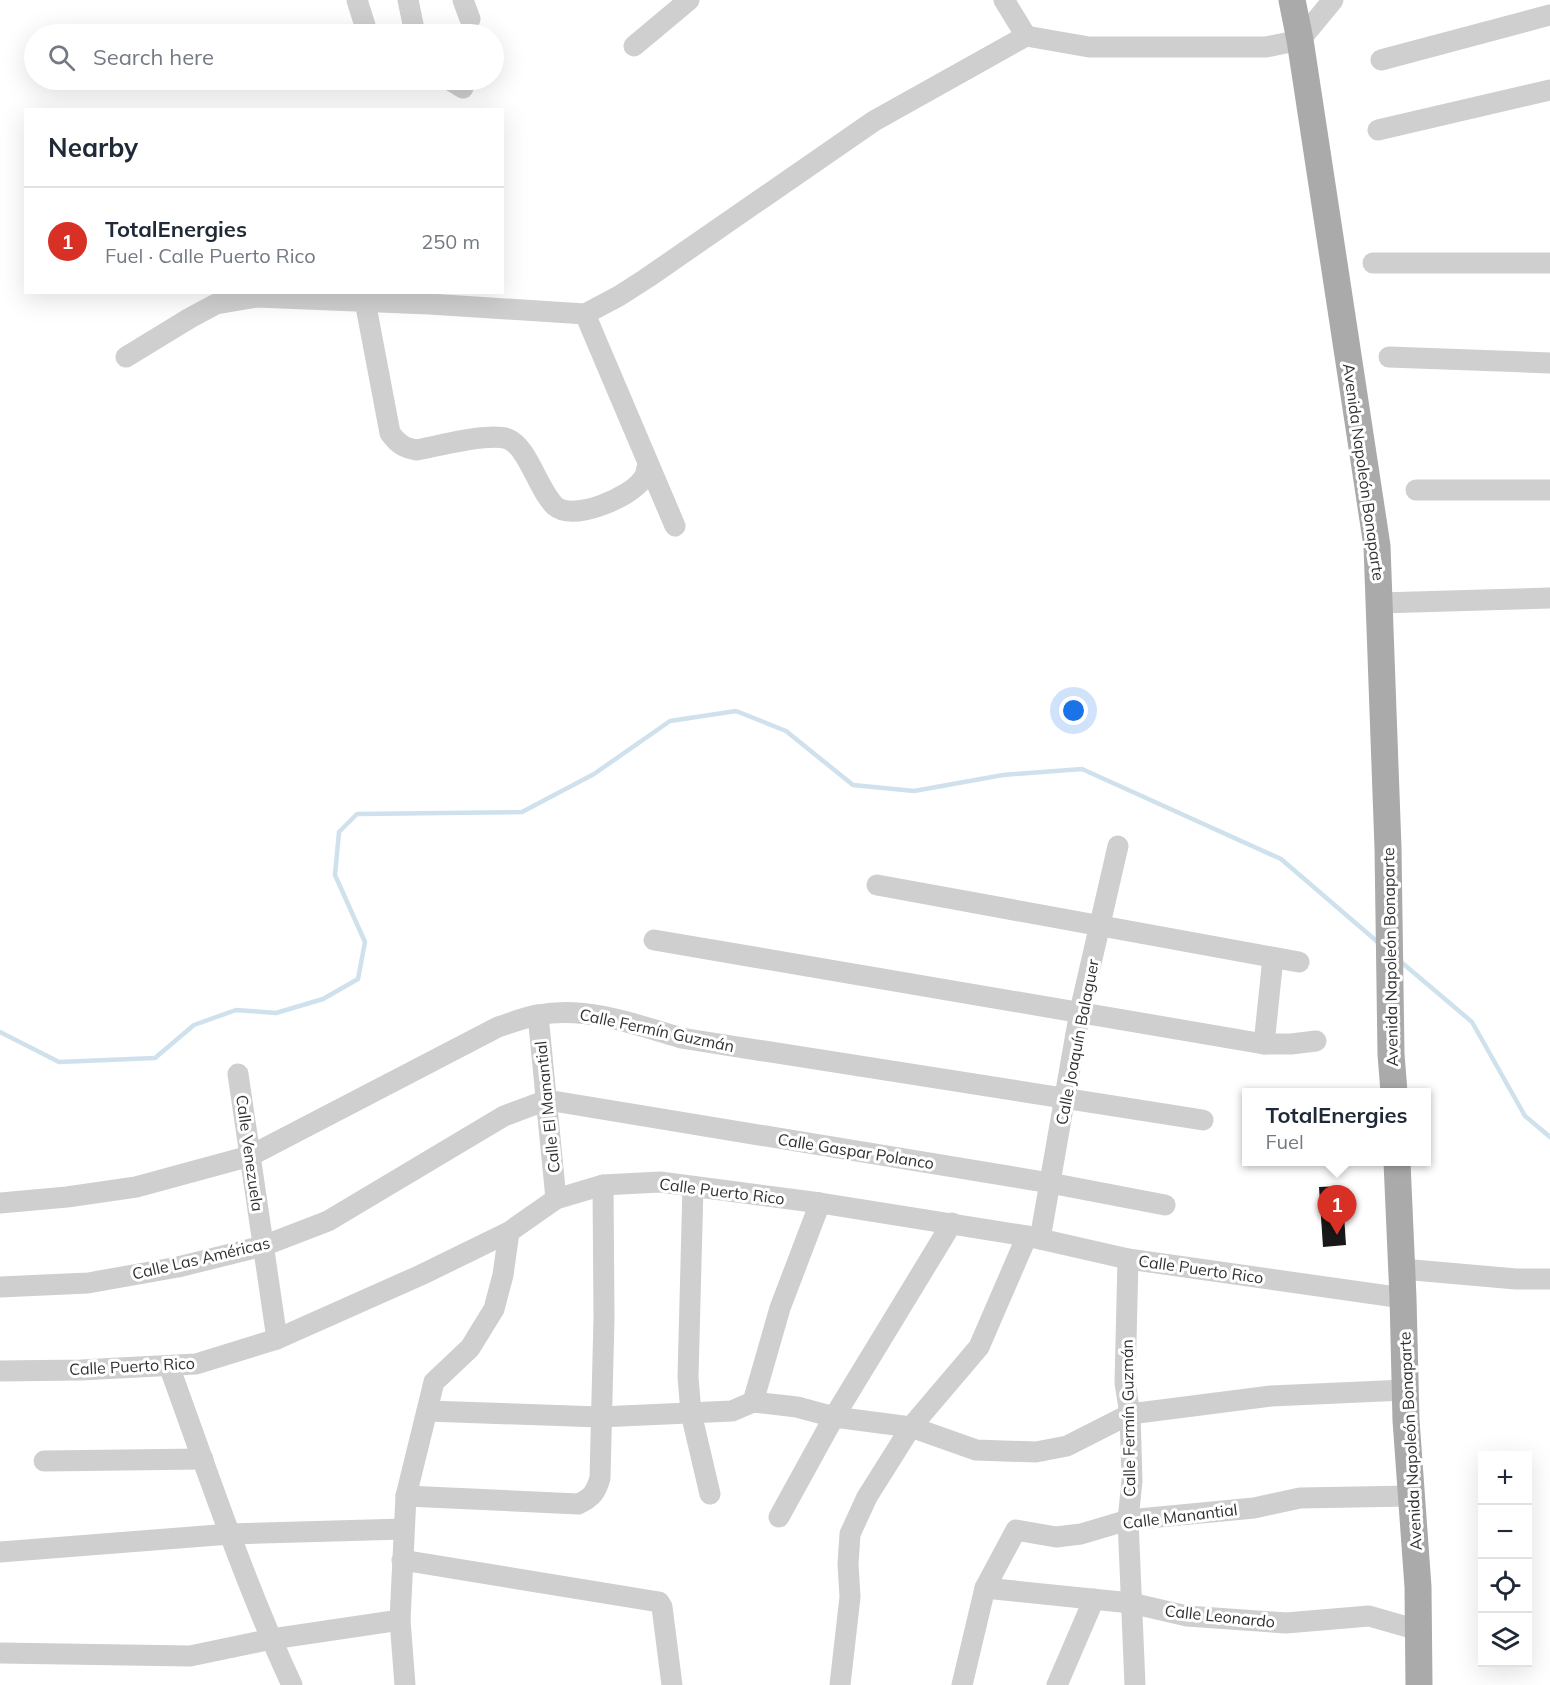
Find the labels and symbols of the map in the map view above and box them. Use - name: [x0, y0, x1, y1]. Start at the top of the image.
- street label: Avenida Napoleón Bonaparte: [1339, 362, 1389, 582]
- your location: [1059, 696, 1088, 725]
- street label: Avenida Napoleón Bonaparte: [1378, 847, 1402, 1067]
- street label: Calle Joaquín Balaguer: [1051, 957, 1103, 1126]
- street label: Calle Fermín Guzmán: [578, 1004, 736, 1056]
- street label: Calle El Manantial: [530, 1040, 564, 1174]
- street label: Calle Venezuela: [232, 1093, 268, 1213]
- street label: Calle Gaspar Polanco: [776, 1129, 936, 1173]
- street label: Calle Puerto Rico: [658, 1173, 786, 1209]
- pin: 1: [1318, 1186, 1356, 1235]
- street label: Calle Las Américas: [130, 1232, 272, 1284]
- street label: Calle Puerto Rico: [1137, 1250, 1265, 1288]
- street label: Avenida Napoleón Bonaparte: [1394, 1331, 1426, 1551]
- street label: Calle Fermín Guzmán: [1117, 1339, 1139, 1497]
- street label: Calle Puerto Rico: [69, 1353, 195, 1379]
- street label: Calle Manantial: [1122, 1499, 1238, 1533]
- street label: Calle Leonardo: [1164, 1600, 1276, 1632]

